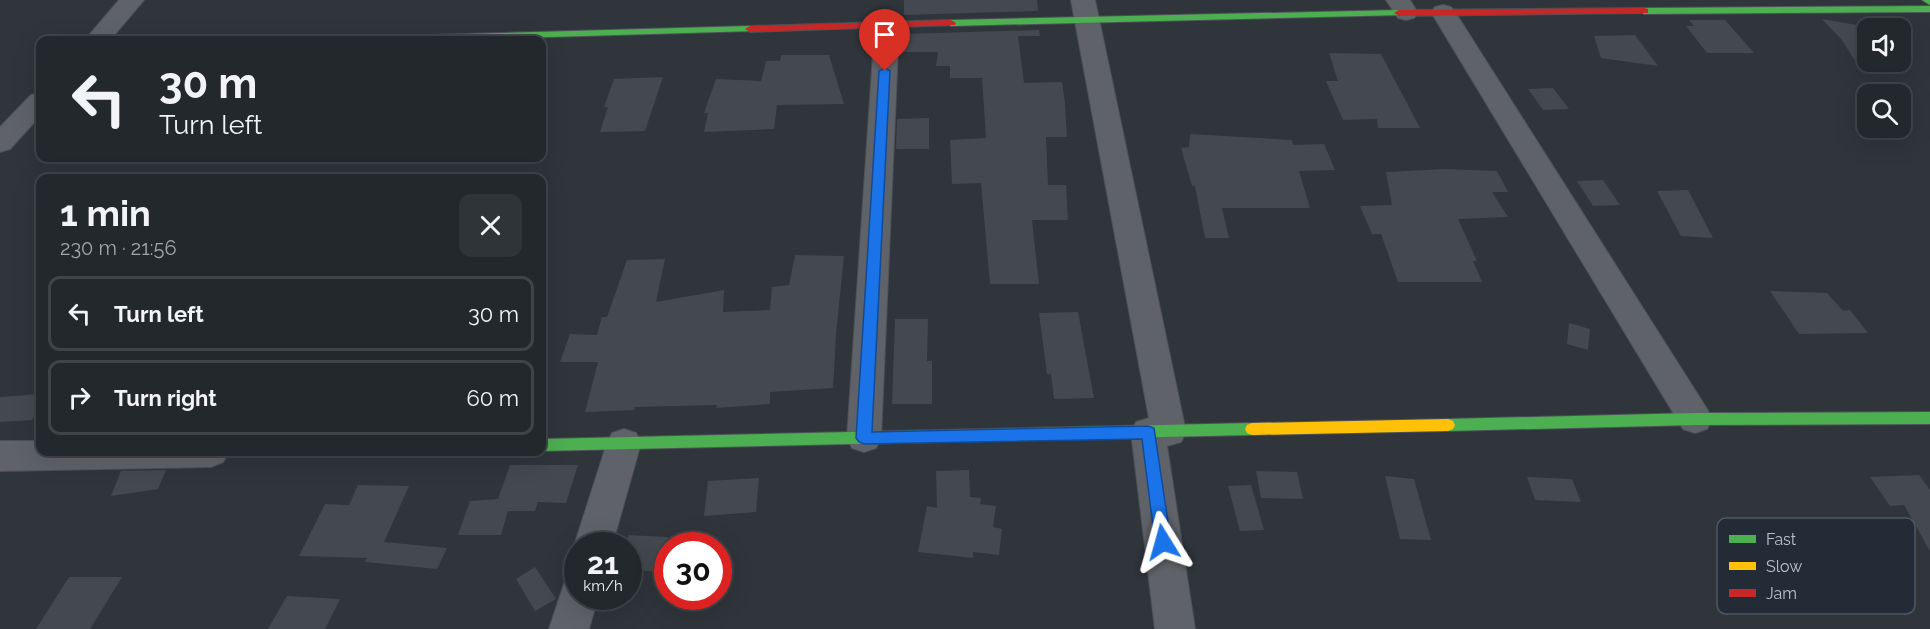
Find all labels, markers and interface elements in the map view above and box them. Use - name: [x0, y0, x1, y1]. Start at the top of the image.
- pin: [859, 9, 910, 71]
- icon: arrive: [868, 18, 901, 51]
- map controls: [1857, 18, 1911, 138]
- button: sound: [1857, 18, 1911, 72]
- text: 30 m: [159, 59, 257, 108]
- icon: left: [60, 60, 138, 138]
- button: search: [1857, 84, 1911, 138]
- text: Turn left: [159, 109, 262, 140]
- text: 1 min: [60, 192, 151, 234]
- button: close: [459, 194, 522, 257]
- text: 230 m · 21:56: [60, 236, 177, 260]
- icon: left: [63, 297, 96, 330]
- text: Turn left: [114, 301, 204, 327]
- text: 30 m: [468, 301, 519, 327]
- icon: right: [63, 381, 96, 414]
- text: Turn right: [114, 385, 217, 411]
- text: 60 m: [466, 385, 519, 411]
- position arrow: [1131, 510, 1195, 574]
- legend: [1717, 518, 1915, 614]
- text: Fast: [1766, 530, 1797, 549]
- speed limit sign: 30: [654, 532, 732, 610]
- text: 21: [587, 546, 619, 581]
- text: Slow: [1766, 557, 1802, 576]
- text: km/h: [583, 577, 623, 595]
- text: Jam: [1766, 584, 1797, 603]

